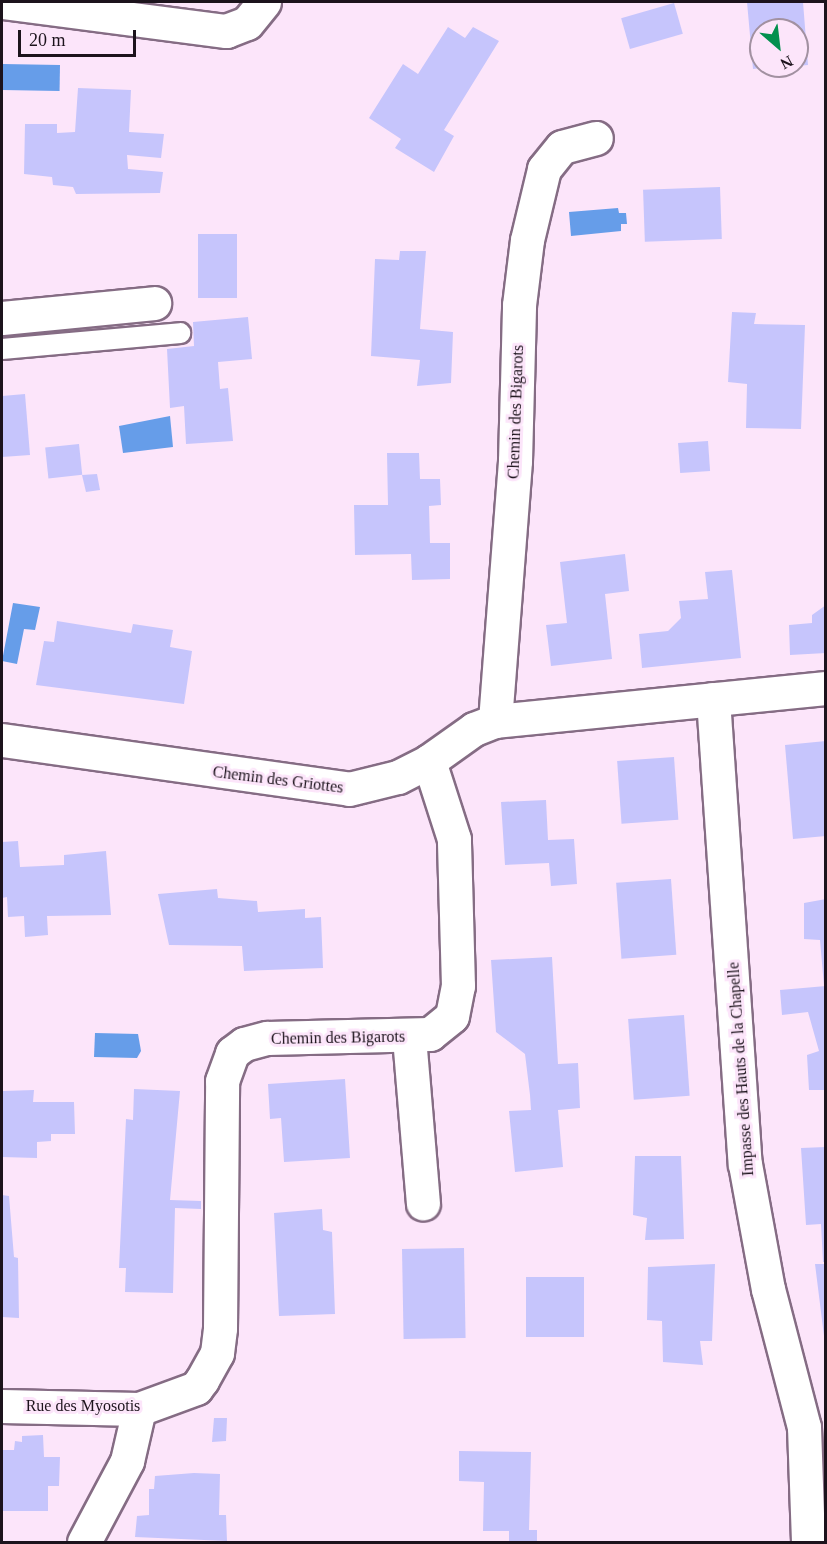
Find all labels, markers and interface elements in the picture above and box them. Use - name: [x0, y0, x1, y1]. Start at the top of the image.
- scale bar: [21, 18, 140, 56]
- north arrow: [749, 18, 809, 78]
- text: 20 m: [29, 30, 66, 50]
- text: N: [778, 52, 796, 73]
- street label: Chemin des Bigarots: [504, 345, 528, 479]
- street label: Chemin des Griottes: [212, 762, 344, 798]
- street label: Impasse des Hauts de la Chapelle: [724, 961, 758, 1177]
- street label: Chemin des Bigarots: [271, 1027, 405, 1049]
- street label: Rue des Myosotis: [26, 1396, 140, 1416]

